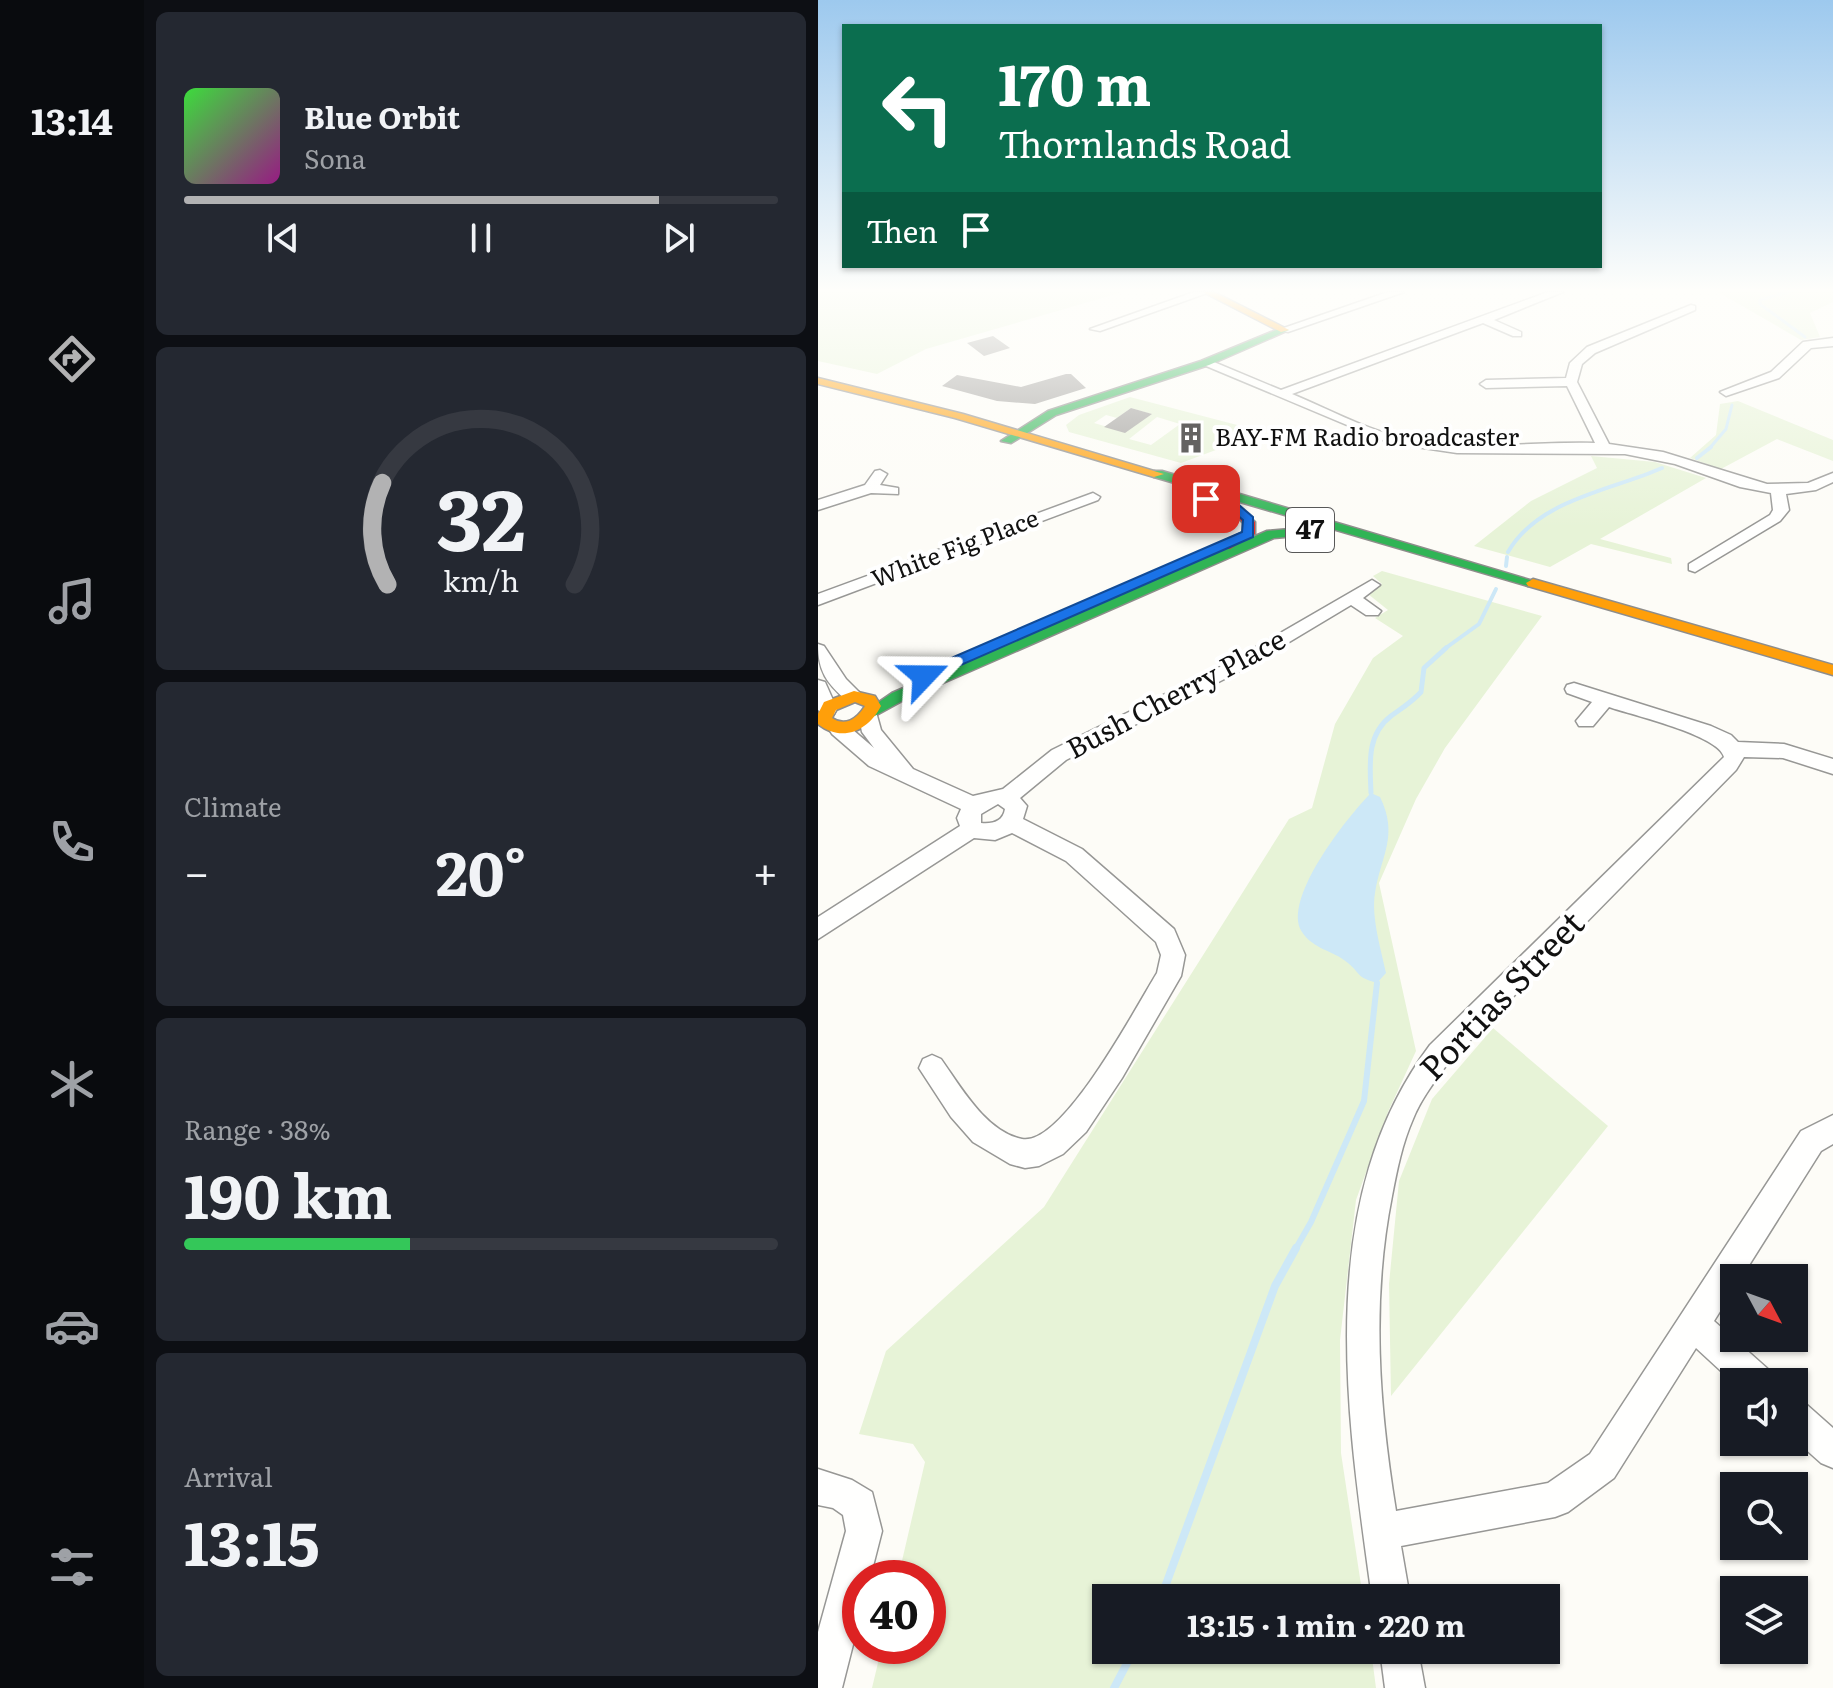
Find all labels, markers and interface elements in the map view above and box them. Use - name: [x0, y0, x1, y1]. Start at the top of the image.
- text: 170 m: [998, 40, 1151, 123]
- icon: left: [866, 56, 970, 160]
- text: 13:14: [31, 93, 113, 146]
- text: Blue Orbit: [304, 94, 460, 138]
- text: Thornlands Road: [998, 116, 1291, 169]
- text: Sona: [304, 138, 366, 177]
- text: Then: [866, 208, 938, 252]
- icon: arrive: [954, 208, 998, 252]
- icon: previous: [261, 216, 305, 260]
- icon: pause: [459, 216, 503, 260]
- icon: next: [657, 216, 701, 260]
- icon: directions: [44, 331, 100, 387]
- place label: BAY-FM Radio broadcaster: [1215, 418, 1520, 453]
- building icon: BAY-FM Radio broadcaster: [1174, 421, 1208, 455]
- text: 32: [436, 452, 526, 576]
- pin: [1172, 465, 1240, 533]
- icon: arrive: [1184, 477, 1228, 521]
- street label: White Fig Place: [865, 499, 1043, 595]
- road number: 47: [1286, 508, 1334, 552]
- text: km/h: [443, 558, 519, 601]
- icon: music: [44, 573, 100, 629]
- street label: Bush Cherry Place: [1058, 617, 1292, 768]
- position arrow: [882, 634, 966, 718]
- text: Climate: [184, 786, 282, 825]
- icon: phone: [44, 814, 100, 870]
- text: 20°: [436, 825, 526, 914]
- text: −: [184, 837, 210, 903]
- text: +: [752, 837, 778, 903]
- street label: Portias Street: [1406, 898, 1594, 1090]
- icon: climate: [44, 1056, 100, 1112]
- text: Range · 38%: [184, 1109, 331, 1148]
- text: 190 km: [184, 1148, 392, 1237]
- north arrow: [1720, 1264, 1808, 1352]
- map controls: [1720, 1264, 1808, 1664]
- icon: car: [44, 1298, 100, 1354]
- button: sound: [1720, 1368, 1808, 1456]
- text: Arrival: [184, 1456, 273, 1495]
- button: search: [1720, 1472, 1808, 1560]
- text: 13:15: [184, 1495, 320, 1584]
- icon: filters: [44, 1539, 100, 1595]
- speed limit sign: 40: [842, 1560, 946, 1664]
- button: layers: [1720, 1576, 1808, 1664]
- text: 13:15 · 1 min · 220 m: [1187, 1602, 1465, 1646]

